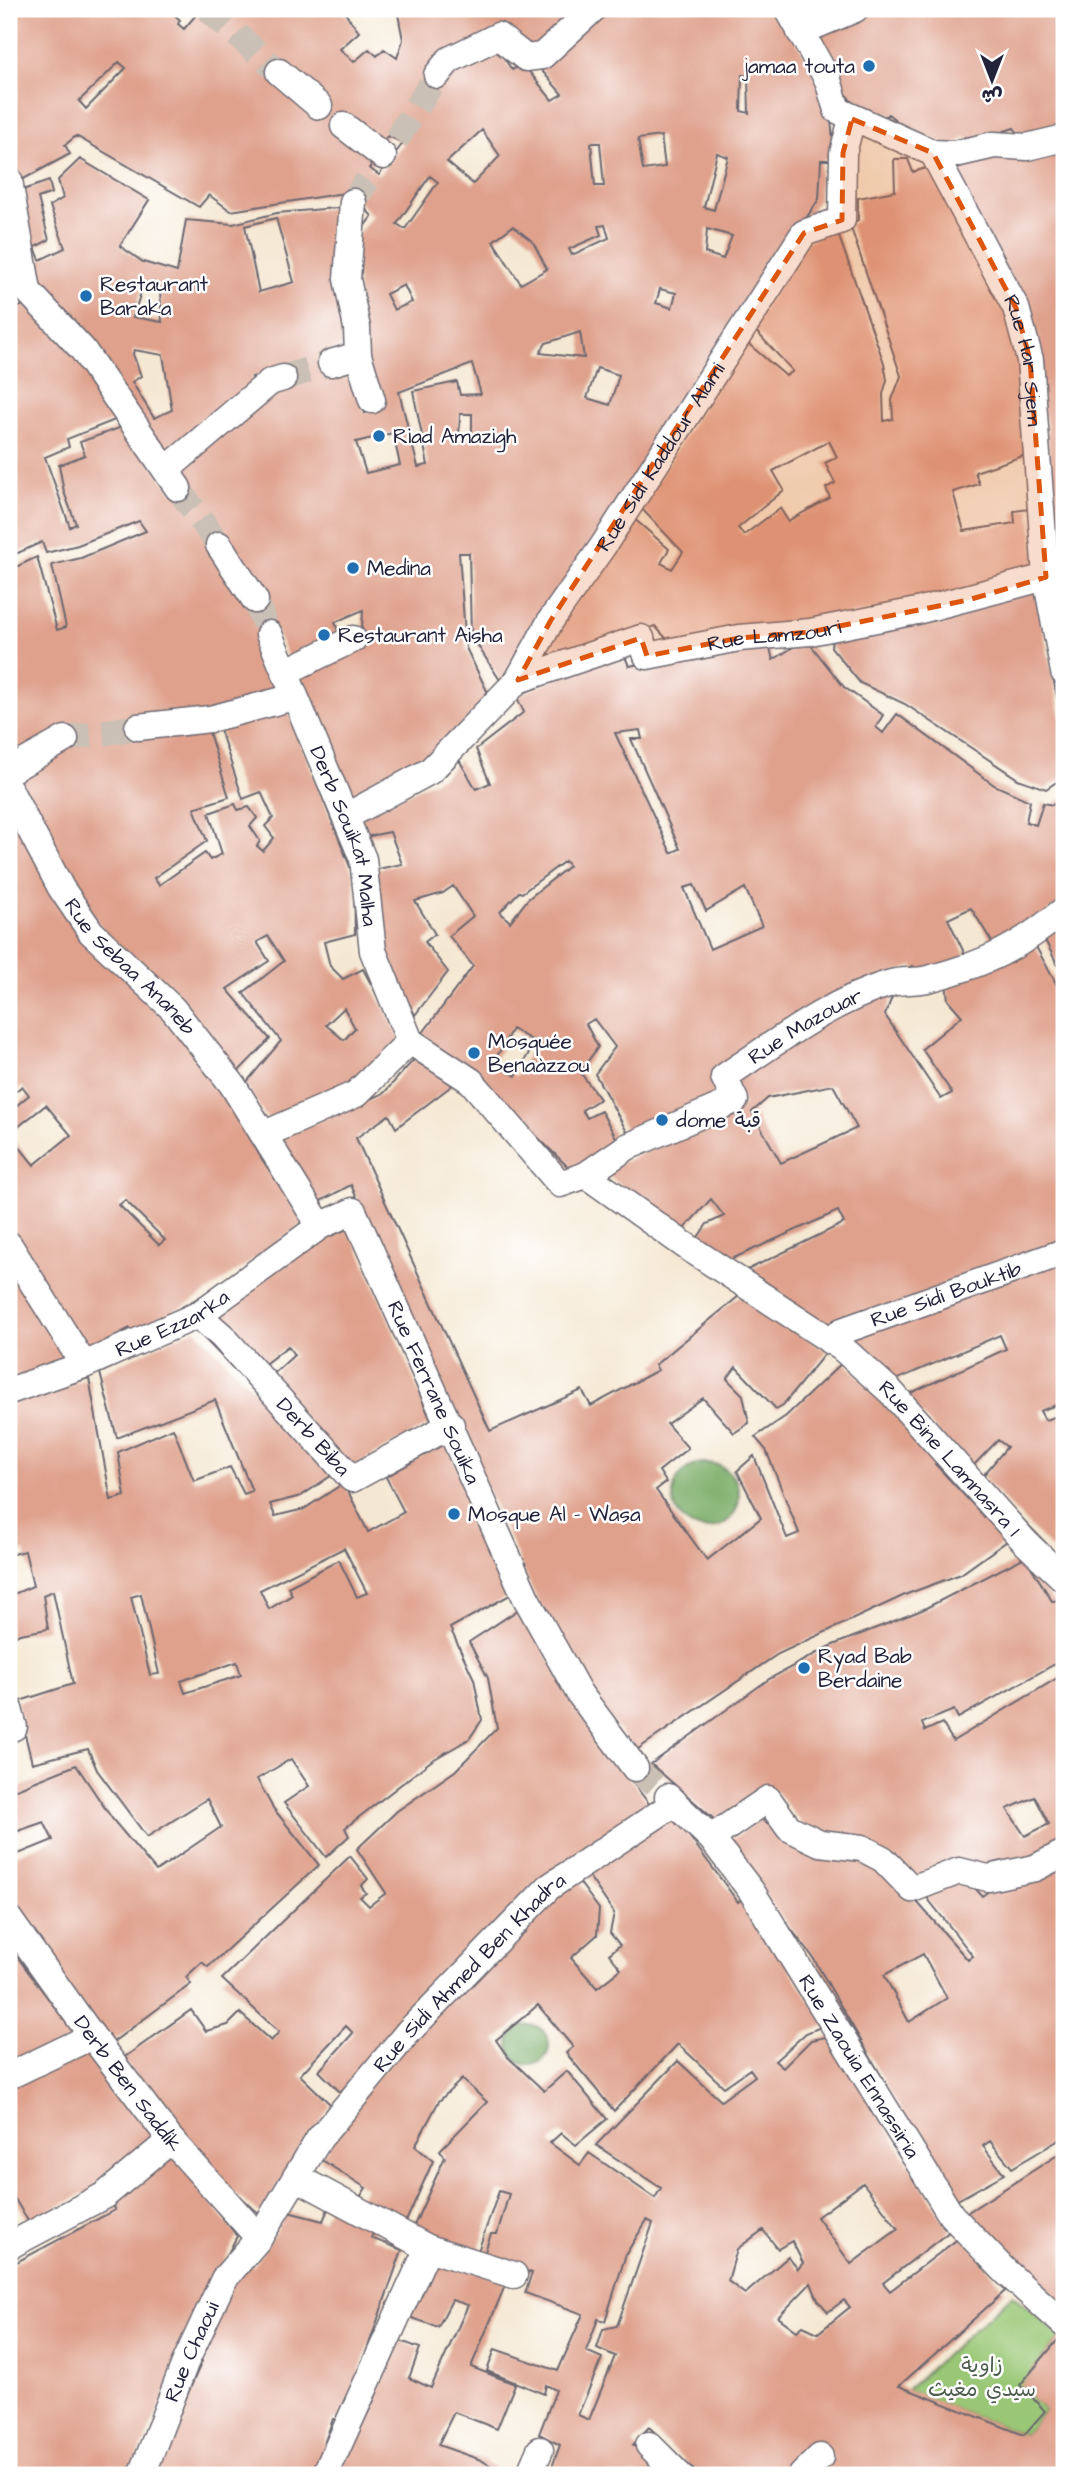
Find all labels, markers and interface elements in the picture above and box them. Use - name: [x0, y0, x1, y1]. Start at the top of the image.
- north arrow: [958, 46, 1028, 116]
- place label: jamaa touta: [741, 52, 855, 81]
- marker: jamaa touta: [861, 58, 877, 74]
- text: ش: [981, 82, 1002, 109]
- place label: Restaurant Baraka: [100, 270, 208, 323]
- marker: Restaurant Baraka: [78, 288, 94, 304]
- street label: Rue Har Sjem: [996, 289, 1049, 428]
- street label: Rue Sidi Kaddour Alami: [589, 357, 732, 557]
- place label: Riad Amazigh: [393, 422, 517, 453]
- marker: Riad Amazigh: [371, 428, 387, 444]
- place label: Medina: [367, 554, 431, 583]
- marker: Medina: [345, 560, 361, 576]
- street label: Rue Lamzouri: [705, 612, 844, 659]
- place label: Restaurant Aisha: [338, 621, 503, 650]
- marker: Restaurant Aisha: [316, 627, 332, 643]
- street label: Derb Souikat Malha: [302, 742, 384, 928]
- street label: Rue Sebaa Ananeb: [57, 893, 202, 1042]
- street label: Rue Mazouar: [742, 981, 867, 1072]
- place label: Mosquée Benaàzzou: [488, 1027, 590, 1080]
- marker: Mosquée Benaàzzou: [466, 1045, 482, 1061]
- place label: dome قبة: [676, 1106, 761, 1135]
- marker: dome قبة: [654, 1112, 670, 1128]
- street label: Rue Sidi Bouktib: [867, 1254, 1026, 1335]
- street label: Rue Ezzarka: [111, 1283, 236, 1365]
- street label: Rue Ferrane Souika: [380, 1296, 487, 1489]
- street label: Rue Bine Lamnasra 1: [872, 1374, 1027, 1543]
- street label: Derb Biba: [270, 1391, 357, 1483]
- place label: Mosque Al - Wasa: [468, 1500, 641, 1529]
- marker: Mosque Al - Wasa: [446, 1506, 462, 1522]
- place label: Ryad Bab Berdaine: [818, 1642, 912, 1695]
- marker: Ryad Bab Berdaine: [796, 1660, 812, 1676]
- street label: Rue Sidi Ahmed Ben Khadra: [367, 1866, 572, 2079]
- street label: Rue Zaouia Ennassiria: [791, 1969, 927, 2164]
- street label: Derb Ben Saddik: [67, 2010, 189, 2158]
- street label: Rue Chaoui: [157, 2297, 227, 2406]
- park label: زاوية سيدي مغيث: [928, 2351, 1036, 2404]

